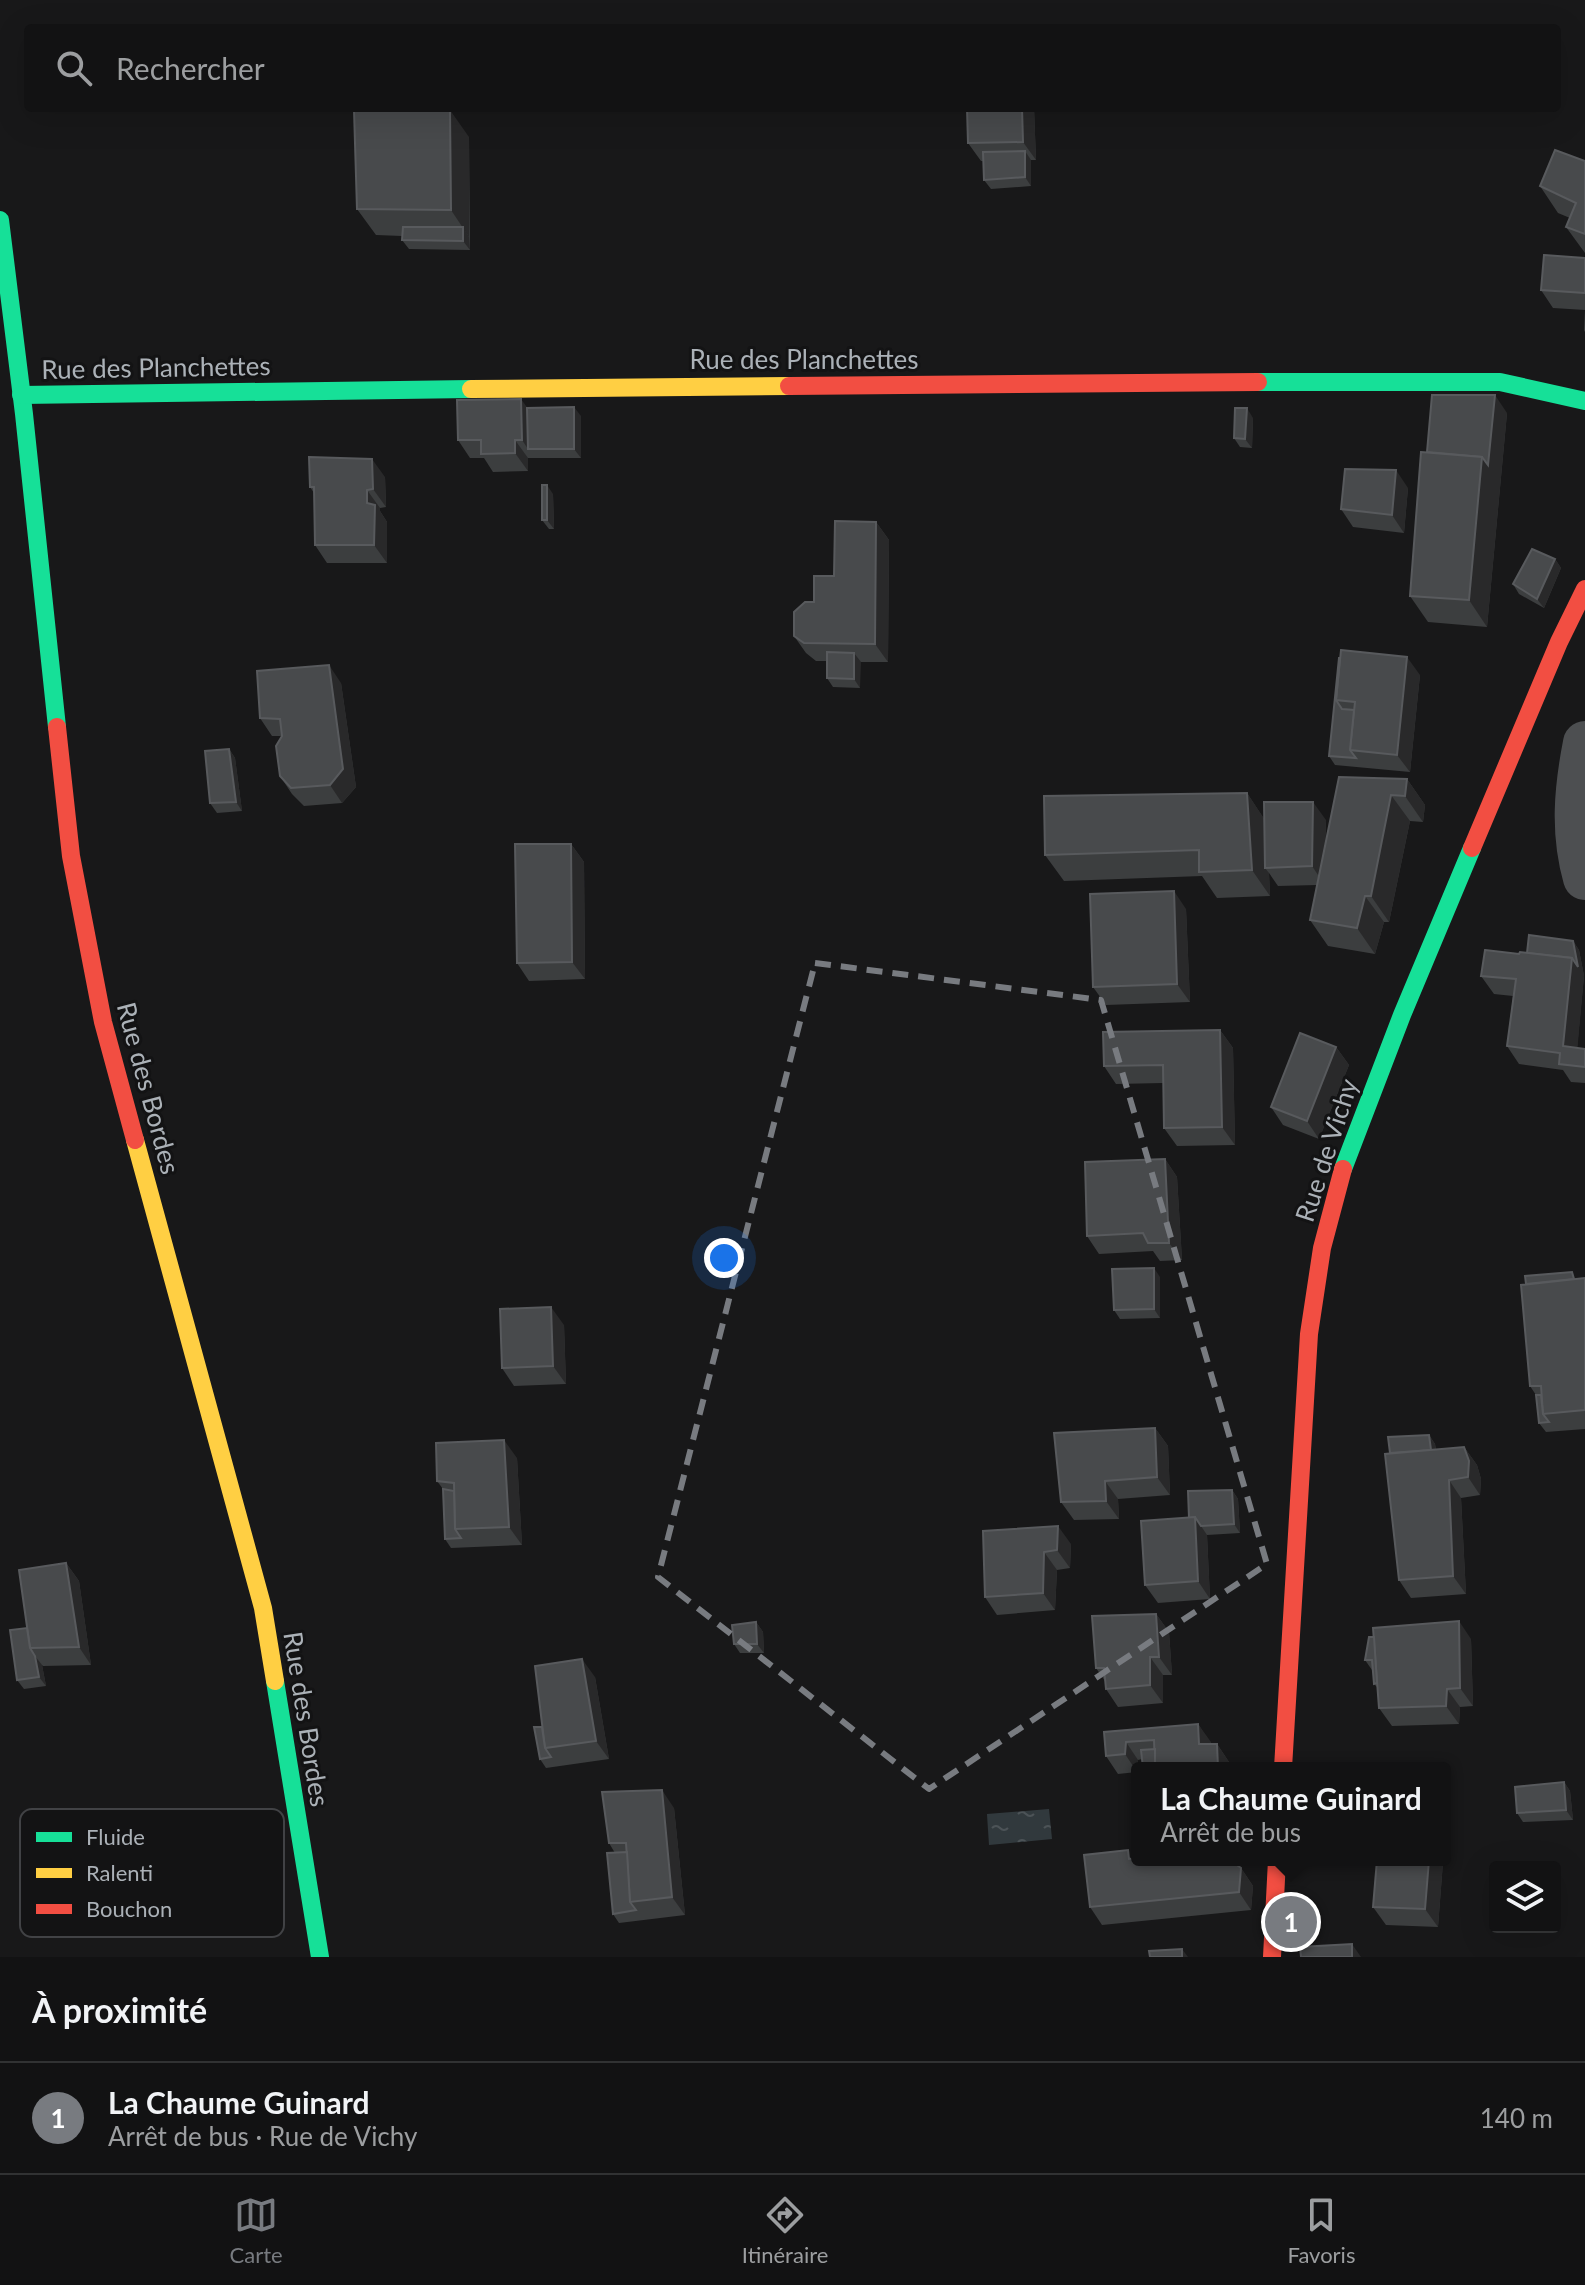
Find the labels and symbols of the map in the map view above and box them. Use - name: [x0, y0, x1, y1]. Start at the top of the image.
- street label: Rue des Planchettes: [689, 343, 919, 375]
- street label: Rue des Planchettes: [41, 349, 271, 385]
- street label: Rue des Bordes: [111, 999, 187, 1177]
- street label: Rue de Vichy: [1288, 1074, 1364, 1226]
- your location: [704, 1238, 744, 1278]
- street label: Rue des Bordes: [277, 1629, 337, 1809]
- legend: [20, 1809, 284, 1937]
- text: Fluide: [86, 1823, 145, 1850]
- text: Ralenti: [86, 1859, 153, 1886]
- pin: 1: [1265, 1892, 1317, 1952]
- text: Bouchon: [86, 1895, 172, 1922]

